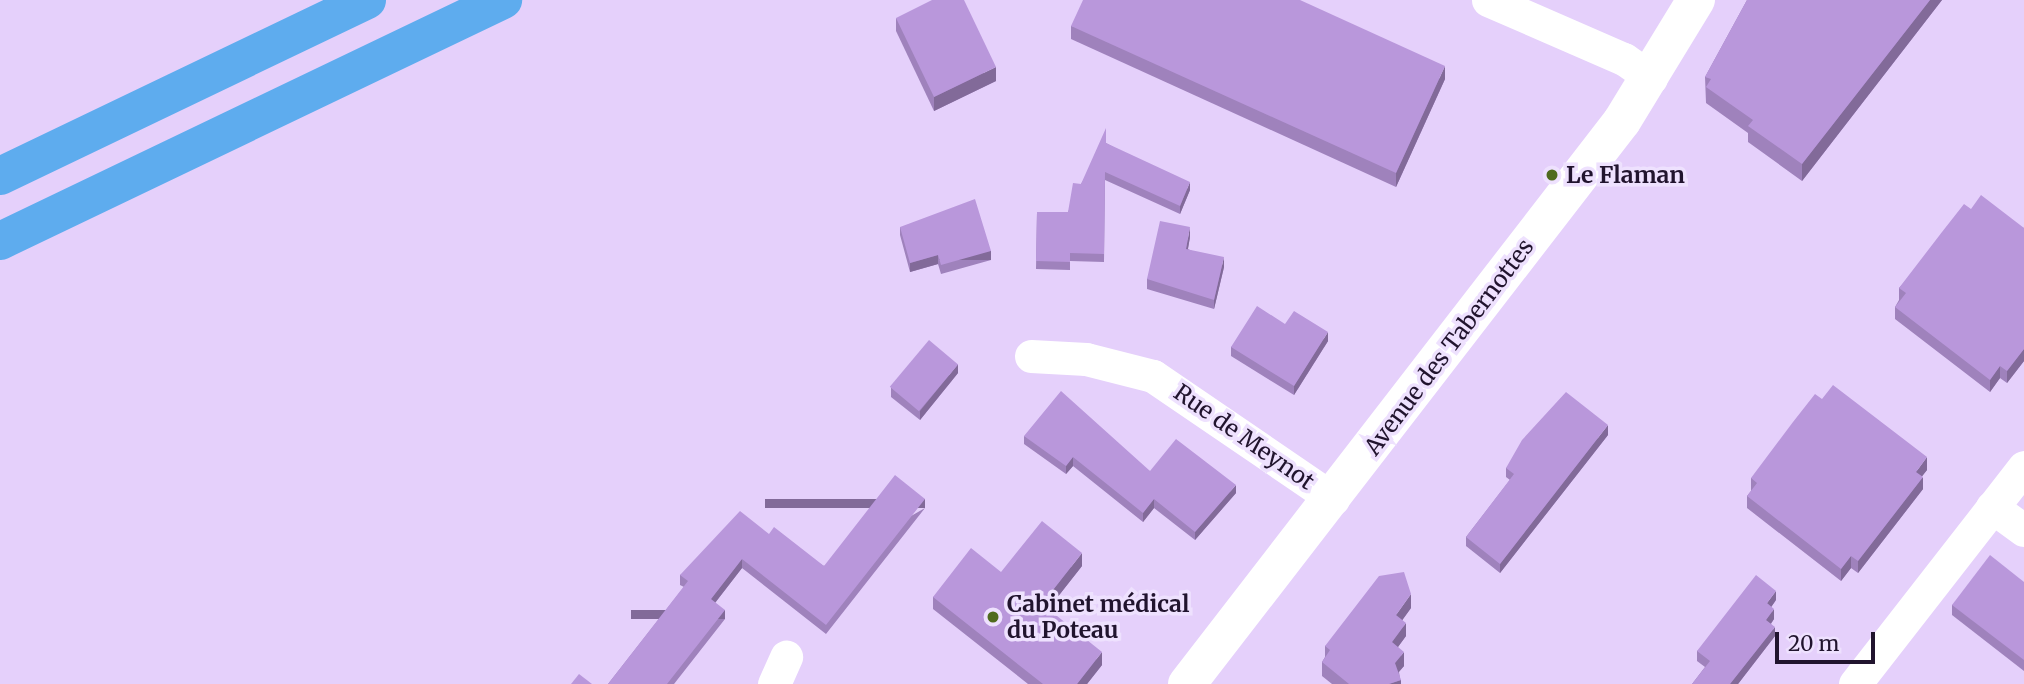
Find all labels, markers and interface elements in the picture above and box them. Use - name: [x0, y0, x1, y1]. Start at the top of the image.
- place label: Le Flaman: [1566, 161, 1685, 189]
- marker: Le Flaman: [1544, 167, 1560, 183]
- street label: Avenue des Tabernottes: [1359, 233, 1539, 461]
- street label: Rue de Meynot: [1169, 378, 1319, 496]
- place label: Cabinet médical du Poteau: [1007, 590, 1189, 644]
- marker: Cabinet médical du Poteau: [985, 609, 1001, 625]
- scale bar: [1779, 618, 1879, 662]
- text: 20 m: [1788, 630, 1839, 657]

